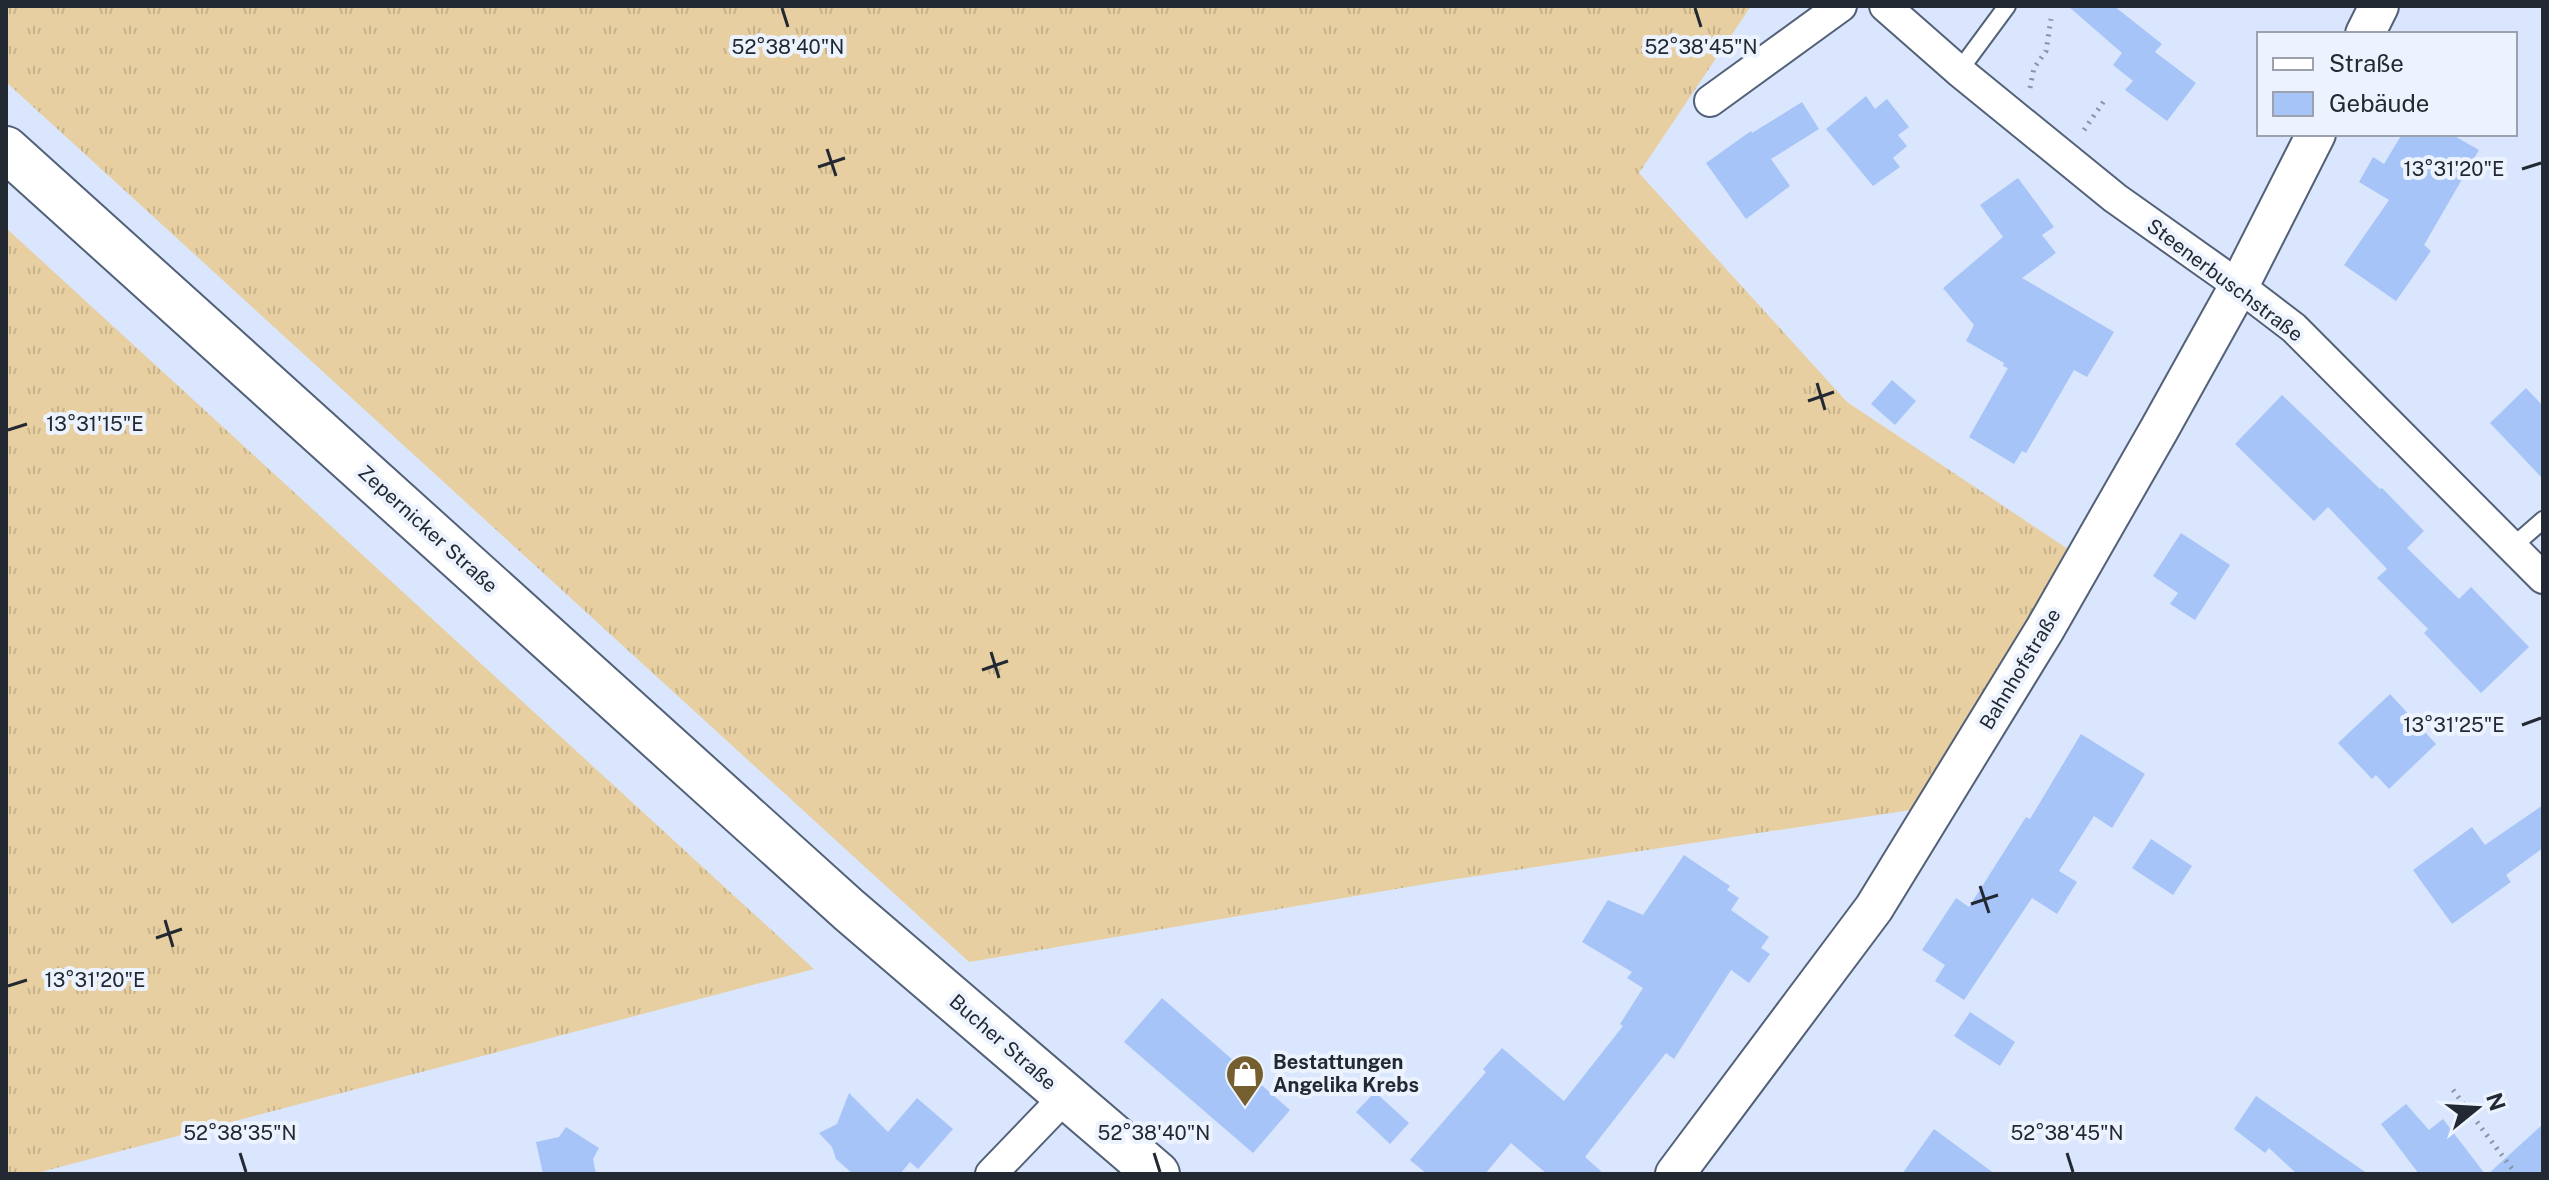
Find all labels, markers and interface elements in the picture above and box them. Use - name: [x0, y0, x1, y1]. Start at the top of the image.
- legend: [2257, 32, 2517, 136]
- text: 52°38'40"N: [732, 35, 844, 59]
- text: 52°38'45"N: [1644, 35, 1758, 59]
- text: Straße: [2329, 49, 2404, 77]
- text: Gebäude: [2329, 89, 2429, 117]
- text: 13°31'20"E: [2404, 157, 2504, 181]
- street label: Steenerbuschstraße: [2142, 214, 2308, 346]
- text: 13°31'15"E: [46, 412, 144, 436]
- street label: Zepernicker Straße: [353, 460, 503, 598]
- street label: Bahnhofstraße: [1974, 604, 2066, 734]
- text: 13°31'25"E: [2403, 713, 2505, 737]
- text: 13°31'20"E: [45, 968, 145, 992]
- street label: Bucher Straße: [945, 989, 1061, 1095]
- place label: Bestattungen Angelika Krebs: [1273, 1050, 1419, 1097]
- shop icon: Bestattungen Angelika Krebs: [1224, 1053, 1266, 1108]
- north arrow: [2437, 1068, 2517, 1148]
- text: N: [2481, 1090, 2511, 1114]
- text: 52°38'35"N: [183, 1121, 297, 1145]
- text: 52°38'40"N: [1098, 1121, 1210, 1145]
- text: 52°38'45"N: [2010, 1121, 2124, 1145]

